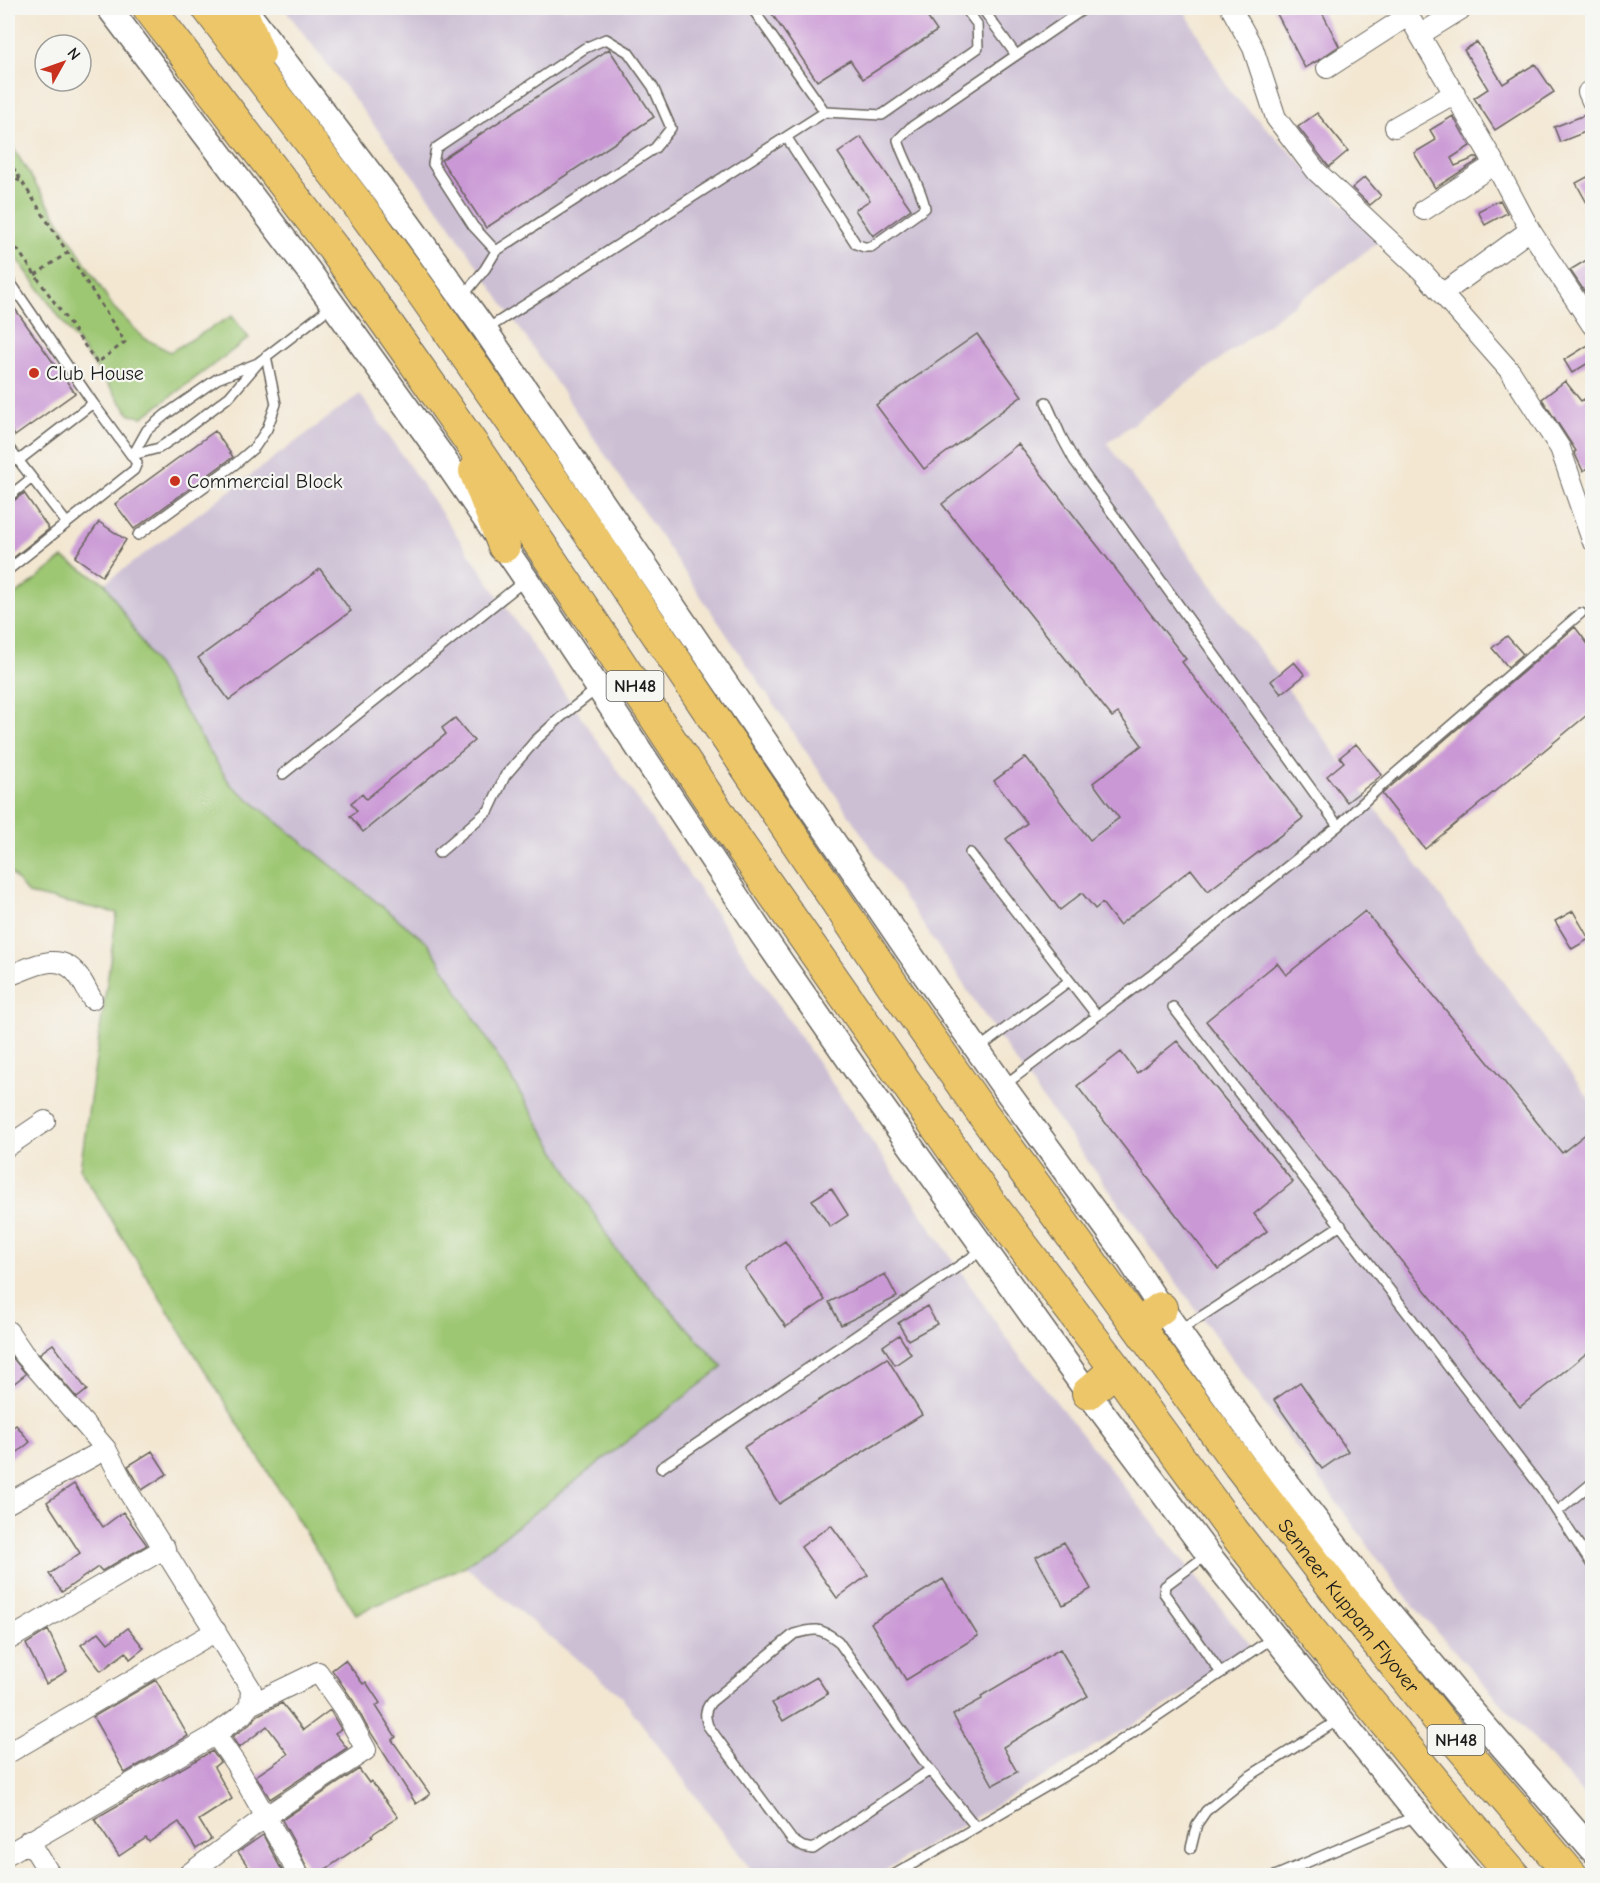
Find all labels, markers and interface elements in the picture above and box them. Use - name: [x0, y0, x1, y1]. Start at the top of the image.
- north arrow: [33, 33, 93, 93]
- text: N: [63, 44, 84, 64]
- place label: Club House: [46, 362, 144, 385]
- marker: Club House: [27, 366, 41, 380]
- place label: Commercial Block: [187, 470, 343, 493]
- marker: Commercial Block: [168, 474, 182, 488]
- road number: NH48: [606, 671, 664, 701]
- street label: Senneer Kuppam Flyover: [1273, 1514, 1424, 1698]
- road number: NH48: [1428, 1725, 1484, 1755]

